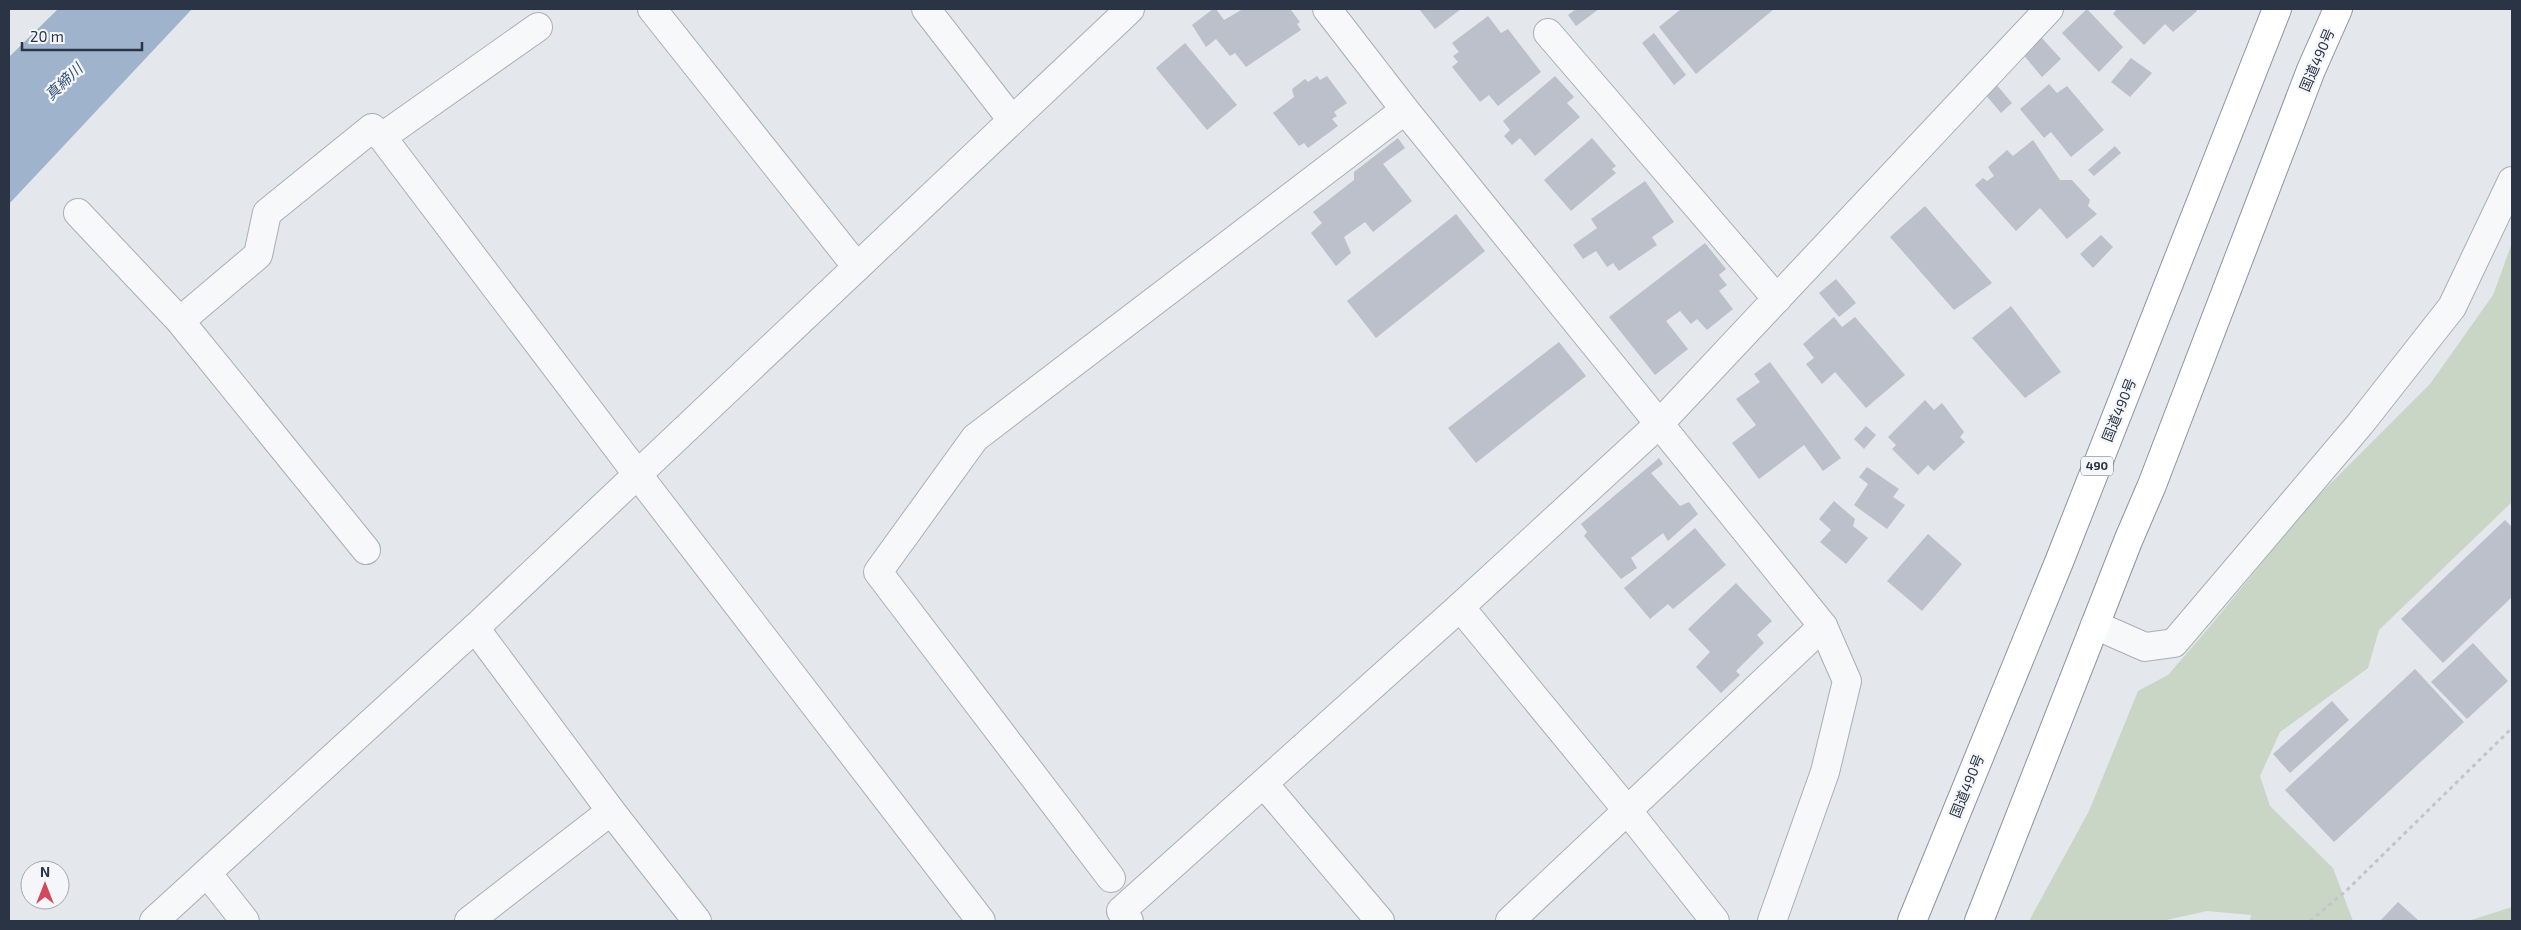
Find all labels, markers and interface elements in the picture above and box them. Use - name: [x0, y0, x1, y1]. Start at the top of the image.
- scale bar: [22, 20, 142, 52]
- street label: 国道490号: [2296, 26, 2337, 94]
- text: 20 m: [30, 27, 64, 45]
- water label: 真締川: [41, 58, 87, 103]
- street label: 国道490号: [2098, 376, 2139, 444]
- road number: 490: [2081, 456, 2113, 476]
- street label: 国道490号: [1946, 752, 1987, 820]
- north arrow: [20, 860, 70, 910]
- text: N: [40, 863, 50, 880]

